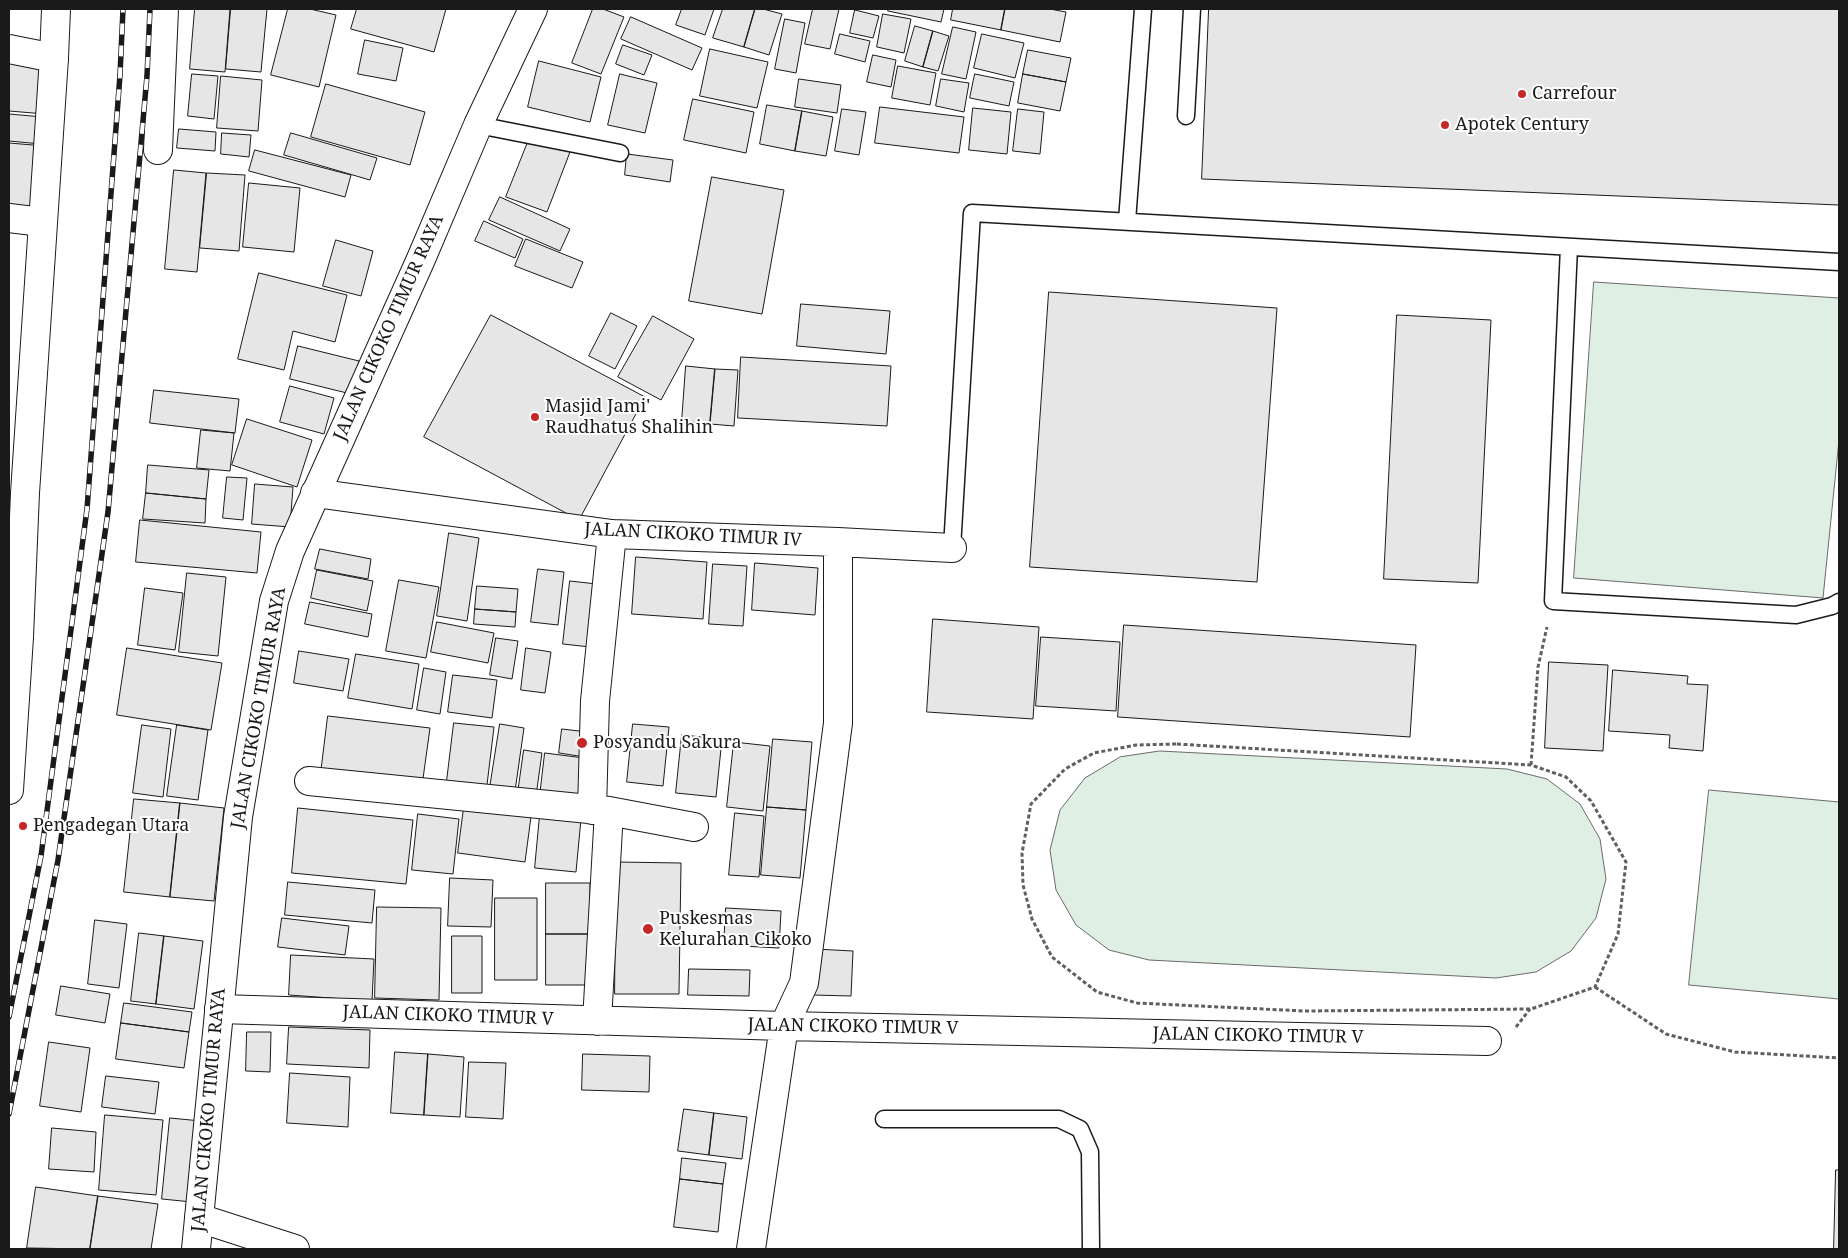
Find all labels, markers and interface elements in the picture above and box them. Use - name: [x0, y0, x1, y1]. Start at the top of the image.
- place label: Carrefour: [1532, 83, 1617, 105]
- marker: Carrefour: [1516, 88, 1528, 100]
- place label: Apotek Century: [1455, 114, 1589, 136]
- marker: Apotek Century: [1439, 119, 1451, 131]
- street label: JALAN CIKOKO TIMUR RAYA: [329, 212, 449, 444]
- place label: Masjid Jami' Raudhatus Shalihin: [545, 396, 713, 438]
- marker: Masjid Jami' Raudhatus Shalihin: [529, 411, 541, 423]
- street label: JALAN CIKOKO TIMUR IV: [584, 519, 802, 551]
- street label: JALAN CIKOKO TIMUR RAYA: [227, 586, 291, 830]
- place label: Posyandu Sakura: [593, 732, 742, 754]
- marker: Posyandu Sakura: [575, 736, 589, 750]
- place label: Pengadegan Utara: [33, 815, 189, 837]
- marker: Pengadegan Utara: [17, 820, 29, 832]
- place label: Puskesmas Kelurahan Cikoko: [659, 908, 812, 951]
- marker: Puskesmas Kelurahan Cikoko: [641, 922, 655, 936]
- street label: JALAN CIKOKO TIMUR RAYA: [188, 987, 230, 1233]
- street label: JALAN CIKOKO TIMUR V: [342, 1002, 554, 1030]
- street label: JALAN CIKOKO TIMUR V: [747, 1014, 959, 1040]
- street label: JALAN CIKOKO TIMUR V: [1152, 1023, 1364, 1049]

